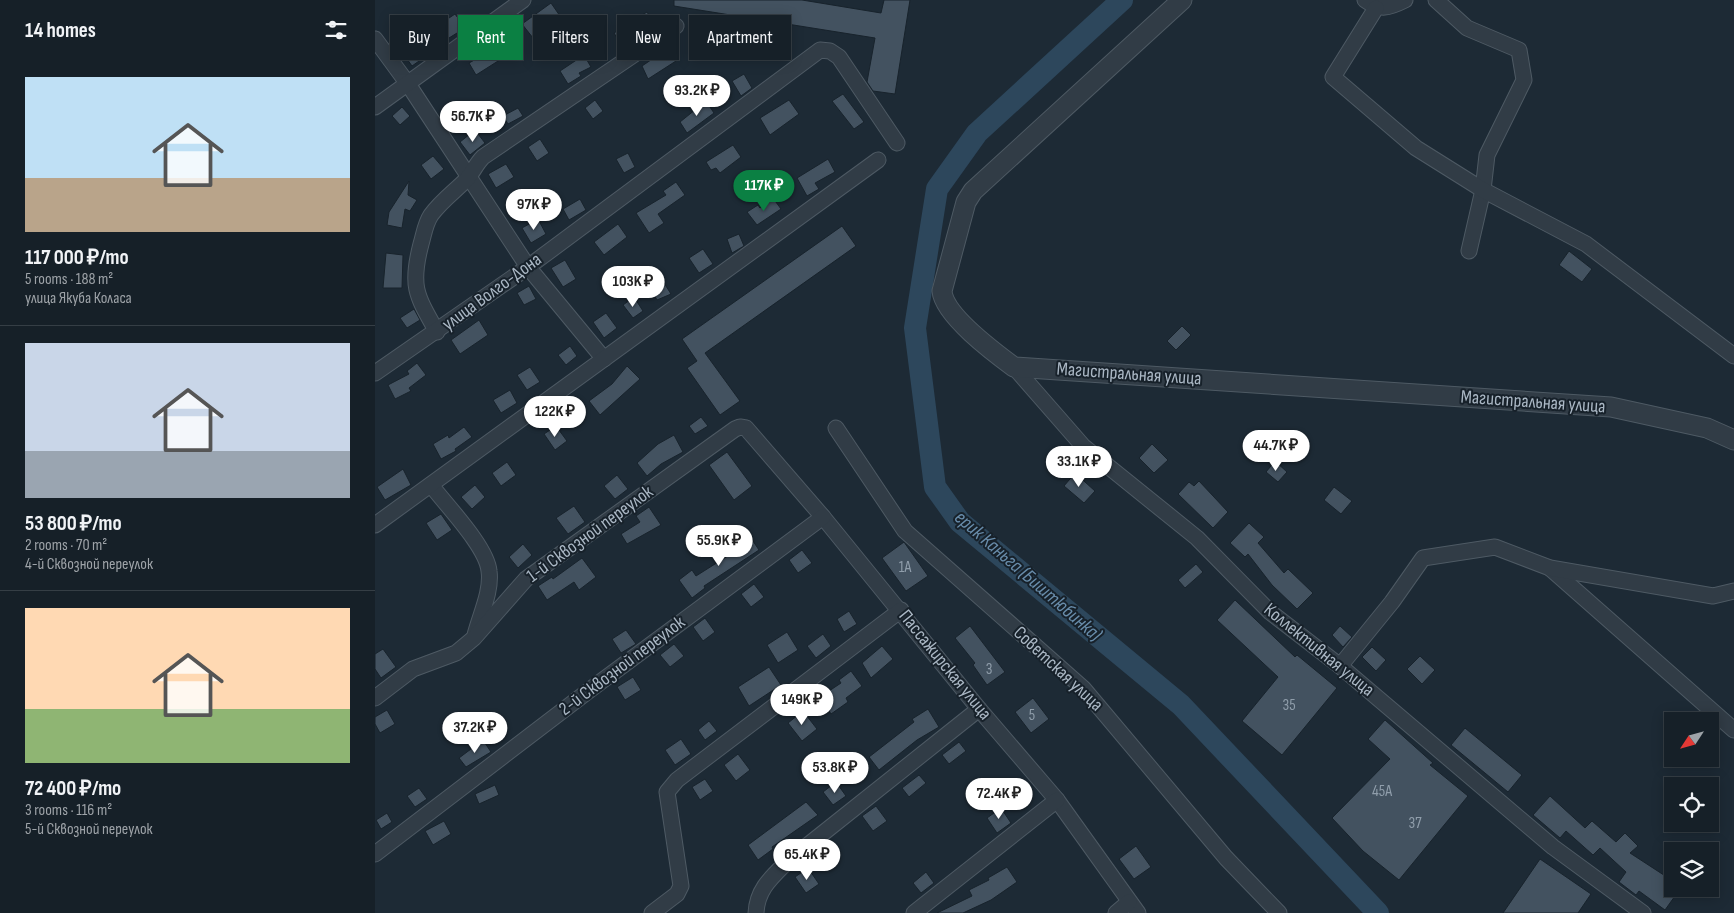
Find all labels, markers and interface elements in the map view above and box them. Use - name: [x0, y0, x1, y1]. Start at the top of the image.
- chip: Buy: [390, 15, 448, 60]
- chip: Rent: [458, 15, 523, 60]
- chip: Filters: [533, 15, 607, 60]
- chip: New: [617, 15, 679, 60]
- chip: Apartment: [689, 15, 791, 60]
- icon: filters: [322, 16, 350, 44]
- text: 14 homes: [25, 18, 96, 43]
- pin: 93.2K ₽: [651, 74, 743, 117]
- text: 93.2K ₽: [674, 81, 720, 100]
- pin: 56.7K ₽: [427, 100, 519, 143]
- text: 56.7K ₽: [451, 107, 495, 126]
- icon: home: [143, 110, 233, 200]
- pin: 117K ₽: [723, 170, 805, 212]
- text: 117K ₽: [744, 176, 784, 195]
- pin: 97K ₽: [499, 188, 569, 231]
- text: 97K ₽: [517, 195, 551, 214]
- text: 117 000 ₽/mo: [25, 245, 129, 270]
- street label: улица Волго-Дона: [438, 248, 546, 336]
- pin: 103K ₽: [592, 266, 674, 308]
- text: 5 rooms · 188 m²: [25, 270, 113, 289]
- text: 103K ₽: [613, 272, 653, 291]
- text: улица Якуба Коласа: [25, 289, 132, 308]
- street label: Магистральная улица: [1056, 357, 1202, 391]
- icon: home: [143, 375, 233, 465]
- street label: Магистральная улица: [1460, 385, 1606, 419]
- pin: 122K ₽: [514, 396, 596, 438]
- text: 122K ₽: [535, 402, 575, 421]
- pin: 44.7K ₽: [1230, 430, 1322, 472]
- text: 44.7K ₽: [1254, 436, 1298, 455]
- pin: 33.1K ₽: [1033, 446, 1125, 488]
- text: 33.1K ₽: [1057, 452, 1101, 471]
- street label: 1-й Сквозной переулок: [522, 480, 658, 588]
- water label: ерик Каньга (Биштюбинка): [950, 506, 1107, 647]
- text: 53 800 ₽/mo: [25, 511, 122, 536]
- pin: 55.9K ₽: [673, 524, 765, 567]
- text: 55.9K ₽: [697, 531, 741, 550]
- text: 2 rooms · 70 m²: [25, 536, 107, 555]
- text: 4-й Сквозной переулок: [25, 555, 153, 574]
- house number: 1А: [899, 558, 911, 577]
- street label: Коллективная улица: [1259, 598, 1379, 702]
- street label: Пассажирская улица: [894, 605, 996, 725]
- street label: 2-й Сквозной переулок: [554, 611, 690, 721]
- street label: Советская улица: [1008, 622, 1108, 716]
- icon: home: [143, 640, 233, 730]
- house number: 3: [986, 660, 992, 679]
- pin: 149K ₽: [761, 684, 843, 726]
- text: 149K ₽: [781, 690, 823, 709]
- house number: 35: [1282, 696, 1296, 715]
- house number: 5: [1029, 706, 1035, 725]
- pin: 37.2K ₽: [429, 712, 521, 754]
- north arrow: [1664, 712, 1719, 768]
- map controls: [1664, 712, 1719, 897]
- text: 37.2K ₽: [453, 718, 497, 737]
- pin: 53.8K ₽: [789, 752, 881, 794]
- text: 53.8K ₽: [812, 758, 858, 777]
- text: 72 400 ₽/mo: [25, 776, 121, 801]
- button: locate: [1664, 777, 1719, 832]
- pin: 72.4K ₽: [953, 778, 1045, 820]
- house number: 45А: [1372, 782, 1392, 801]
- text: 72.4K ₽: [977, 784, 1021, 803]
- text: 3 rooms · 116 m²: [25, 801, 112, 820]
- house number: 37: [1408, 814, 1422, 833]
- text: 5-й Сквозной переулок: [25, 820, 153, 839]
- pin: 65.4K ₽: [761, 838, 853, 881]
- button: layers: [1664, 842, 1719, 897]
- text: 65.4K ₽: [784, 845, 830, 864]

